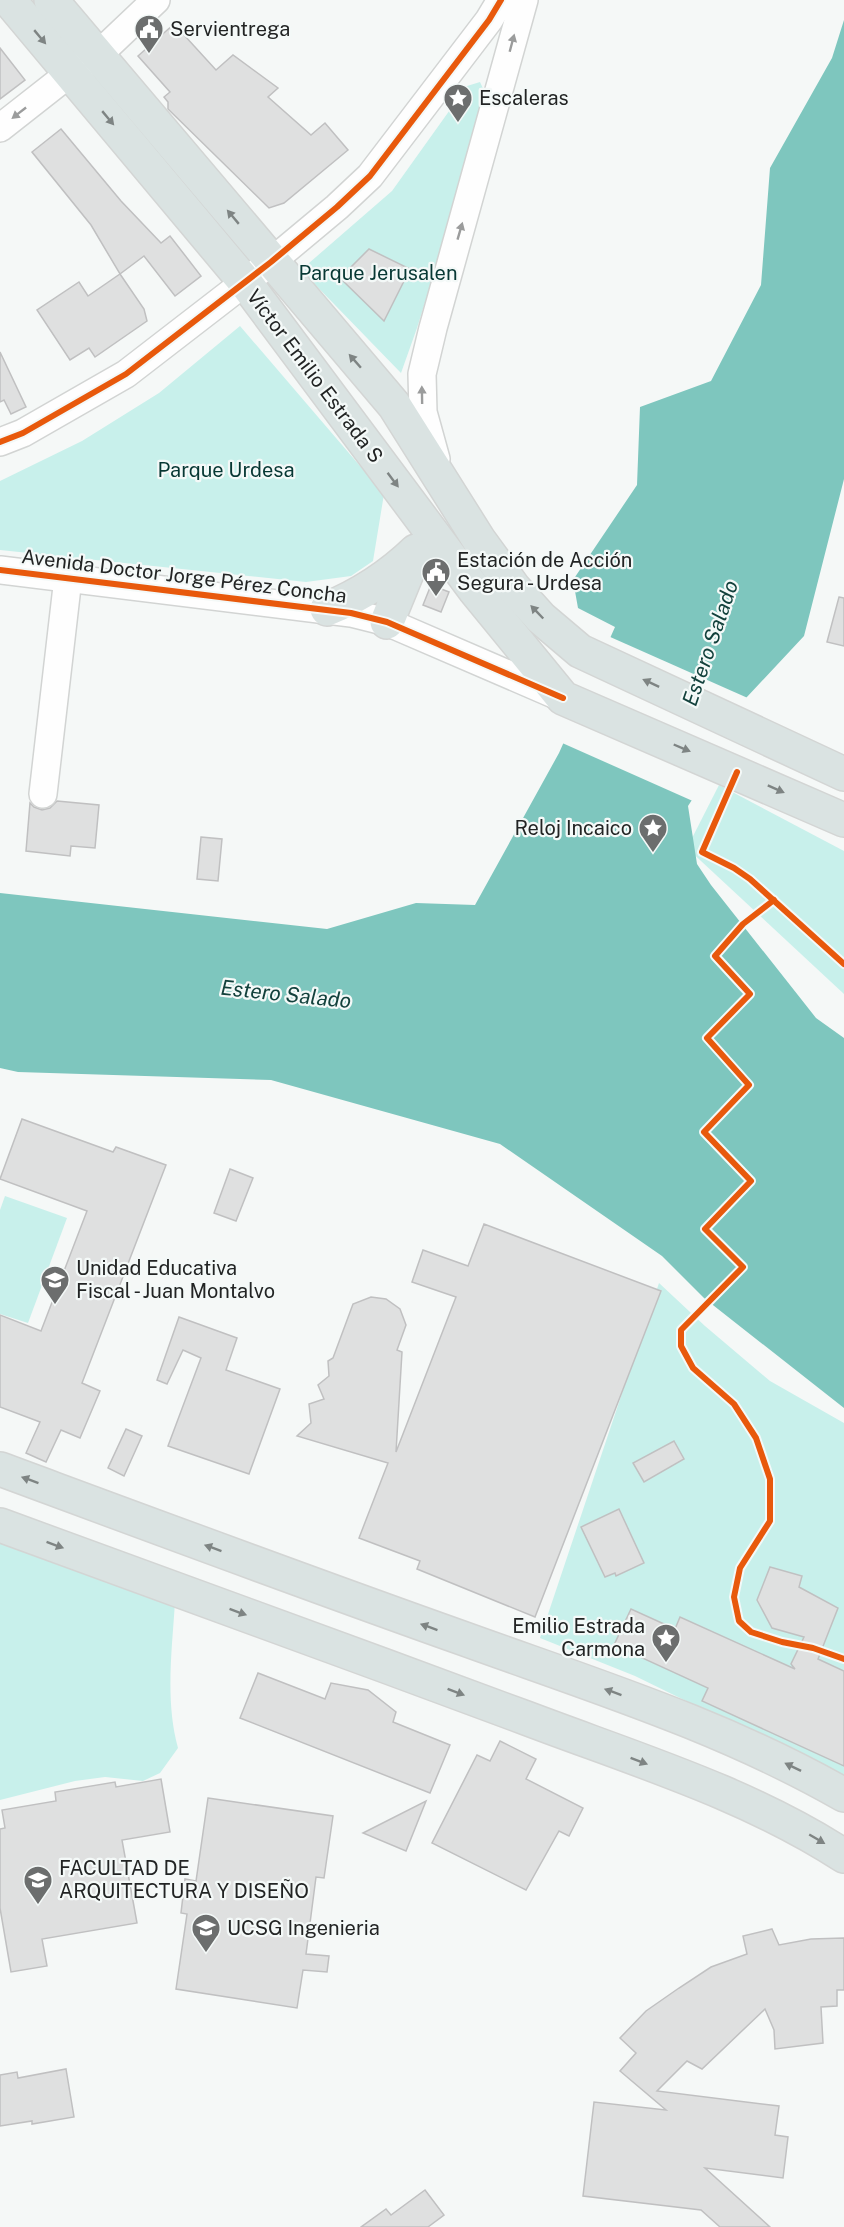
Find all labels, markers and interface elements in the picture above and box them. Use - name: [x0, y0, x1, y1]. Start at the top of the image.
- public building icon: Servientrega: [133, 13, 165, 55]
- place label: Servientrega: [170, 17, 290, 41]
- one-way arrow: [33, 29, 46, 45]
- one-way arrow: [508, 34, 517, 52]
- place icon: Escaleras: [442, 82, 474, 124]
- place label: Escaleras: [479, 86, 569, 110]
- one-way arrow: [11, 107, 26, 119]
- one-way arrow: [101, 110, 114, 125]
- one-way arrow: [227, 209, 240, 225]
- one-way arrow: [456, 222, 465, 240]
- park label: Parque Jerusalen: [298, 261, 458, 285]
- street label: Víctor Emilio Estrada S: [242, 284, 388, 468]
- one-way arrow: [349, 353, 362, 369]
- one-way arrow: [418, 385, 427, 404]
- park label: Parque Urdesa: [158, 458, 294, 482]
- one-way arrow: [387, 473, 399, 488]
- street label: Avenida Doctor Jorge Pérez Concha: [20, 544, 348, 608]
- place label: Estación de Acción Segura - Urdesa: [457, 548, 632, 595]
- public building icon: Estación de Acción Segura - Urdesa: [420, 556, 452, 598]
- water label: Estero Salado: [677, 577, 743, 709]
- one-way arrow: [530, 606, 544, 620]
- one-way arrow: [642, 679, 659, 688]
- one-way arrow: [674, 743, 692, 753]
- one-way arrow: [767, 784, 785, 794]
- place icon: Reloj Incaico: [637, 812, 669, 854]
- place label: Reloj Incaico: [514, 816, 632, 840]
- water label: Estero Salado: [219, 975, 353, 1013]
- place label: Unidad Educativa Fiscal - Juan Montalvo: [76, 1256, 275, 1303]
- school or university icon: Unidad Educativa Fiscal - Juan Montalvo: [39, 1264, 71, 1306]
- one-way arrow: [21, 1475, 39, 1484]
- one-way arrow: [46, 1540, 64, 1550]
- one-way arrow: [204, 1542, 222, 1552]
- one-way arrow: [229, 1607, 247, 1617]
- place label: Emilio Estrada Carmona: [512, 1614, 645, 1661]
- one-way arrow: [420, 1621, 438, 1631]
- place icon: Emilio Estrada Carmona: [650, 1622, 682, 1664]
- one-way arrow: [604, 1687, 622, 1697]
- one-way arrow: [448, 1688, 466, 1698]
- one-way arrow: [630, 1756, 648, 1766]
- one-way arrow: [784, 1762, 801, 1771]
- one-way arrow: [809, 1834, 826, 1844]
- place label: FACULTAD DE ARQUITECTURA Y DISEÑO: [59, 1856, 309, 1903]
- school or university icon: FACULTAD DE ARQUITECTURA Y DISEÑO: [22, 1864, 54, 1906]
- school or university icon: UCSG Ingenieria: [190, 1912, 222, 1954]
- place label: UCSG Ingenieria: [227, 1916, 380, 1940]

